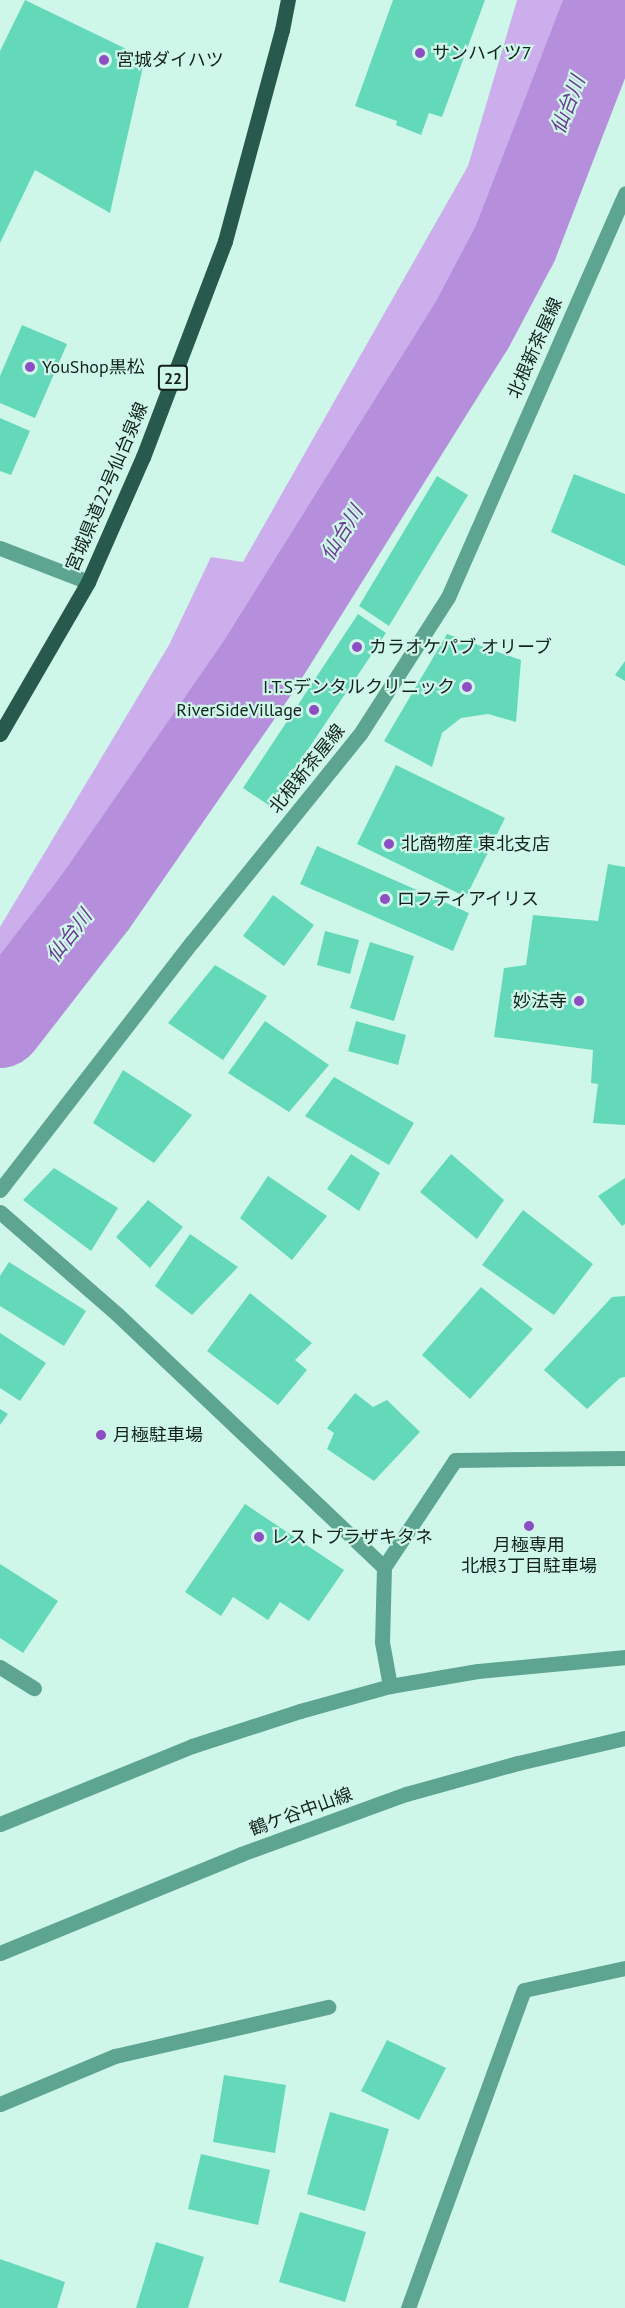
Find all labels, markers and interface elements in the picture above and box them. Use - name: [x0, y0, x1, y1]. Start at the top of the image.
- place label: サンハイツ7: [432, 42, 532, 64]
- marker: サンハイツ7: [413, 46, 427, 60]
- place label: 宮城ダイハツ: [116, 49, 224, 71]
- marker: 宮城ダイハツ: [97, 53, 111, 67]
- water label: 仙台川: [546, 73, 590, 137]
- street label: 北根新茶屋線: [503, 294, 567, 402]
- place label: YouShop黒松: [42, 356, 145, 378]
- marker: YouShop黒松: [23, 360, 37, 374]
- road number: 22: [156, 365, 190, 391]
- street label: 宮城県道22号仙台泉線: [62, 399, 152, 575]
- water label: 仙台川: [316, 501, 368, 565]
- place label: カラオケパブ オリーブ: [369, 636, 554, 658]
- marker: カラオケパブ オリーブ: [350, 640, 364, 654]
- place label: I.T.Sデンタルクリニック: [263, 676, 455, 698]
- marker: I.T.Sデンタルクリニック: [460, 680, 474, 694]
- place label: RiverSideVillage: [176, 699, 302, 721]
- marker: RiverSideVillage: [307, 703, 321, 717]
- street label: 北根新茶屋線: [265, 720, 349, 818]
- place label: 北商物産 東北支店: [401, 833, 550, 855]
- marker: 北商物産 東北支店: [382, 837, 396, 851]
- place label: ロフティアイリス: [397, 888, 541, 910]
- marker: ロフティアイリス: [378, 892, 392, 906]
- water label: 仙台川: [41, 905, 97, 967]
- place label: 妙法寺: [513, 990, 567, 1012]
- marker: 妙法寺: [572, 994, 586, 1008]
- place label: 月極駐車場: [113, 1424, 203, 1446]
- marker: 月極駐車場: [94, 1428, 108, 1442]
- marker: 月極専用 北根3丁目駐車場: [522, 1519, 536, 1533]
- place label: レストプラザキタネ: [271, 1526, 433, 1548]
- marker: レストプラザキタネ: [252, 1530, 266, 1544]
- place label: 月極専用 北根3丁目駐車場: [461, 1535, 597, 1578]
- street label: 鶴ケ谷中山線: [247, 1783, 355, 1841]

